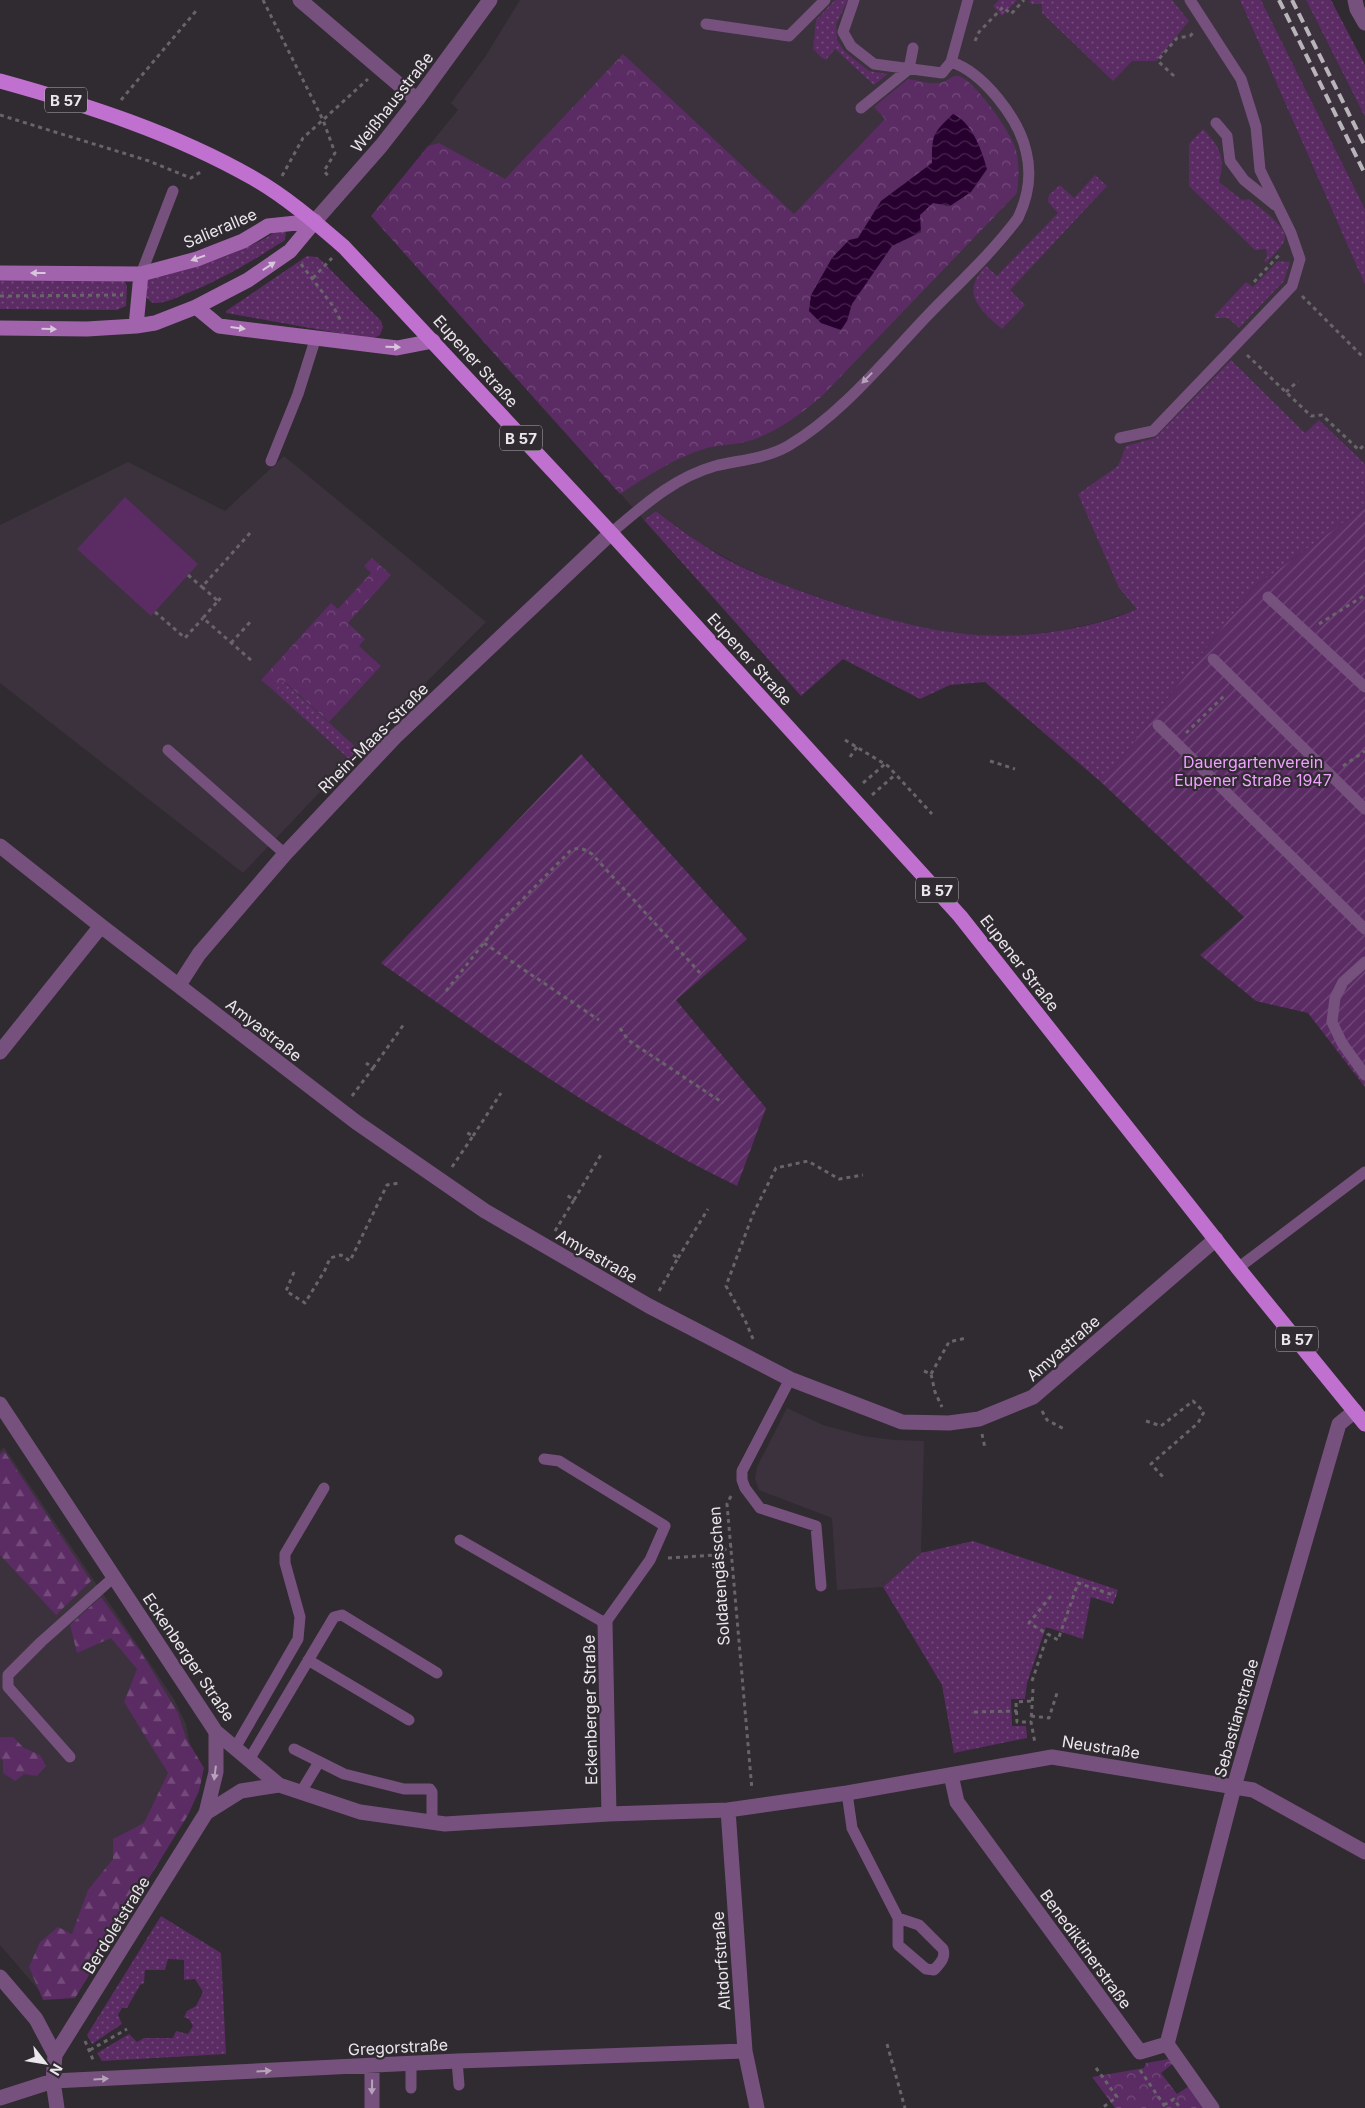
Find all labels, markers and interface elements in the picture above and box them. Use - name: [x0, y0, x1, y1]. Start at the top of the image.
- street label: Weißhausstraße: [346, 48, 438, 156]
- road number: B 57: [45, 88, 87, 112]
- street label: Salierallee: [180, 204, 260, 252]
- one-way arrow: [190, 255, 205, 263]
- one-way arrow: [262, 261, 275, 271]
- one-way arrow: [29, 269, 45, 277]
- street label: Eupener Straße: [429, 311, 523, 411]
- one-way arrow: [230, 324, 246, 332]
- one-way arrow: [41, 325, 57, 333]
- one-way arrow: [385, 343, 401, 351]
- one-way arrow: [861, 372, 873, 384]
- road number: B 57: [500, 426, 542, 450]
- street label: Eupener Straße: [703, 609, 797, 709]
- street label: Rhein-Maas-Straße: [314, 679, 432, 797]
- park label: Dauergartenverein Eupener Straße 1947: [1174, 752, 1332, 790]
- road number: B 57: [916, 878, 958, 902]
- street label: Eupener Straße: [976, 911, 1064, 1015]
- street label: Amyastraße: [222, 994, 306, 1066]
- street label: Amyastraße: [553, 1225, 641, 1287]
- street label: Amyastraße: [1022, 1311, 1104, 1385]
- road number: B 57: [1276, 1326, 1318, 1352]
- street label: Soldatengässchen: [704, 1506, 734, 1646]
- street label: Eckenberger Straße: [139, 1589, 239, 1725]
- street label: Eckenberger Straße: [579, 1635, 601, 1785]
- street label: Sebastianstraße: [1210, 1656, 1262, 1780]
- street label: Neustraße: [1061, 1731, 1141, 1763]
- one-way arrow: [211, 1765, 219, 1781]
- street label: Berdoletstraße: [78, 1873, 154, 1977]
- street label: Benediktinerstraße: [1036, 1885, 1136, 2013]
- street label: Altdorfstraße: [708, 1911, 734, 2011]
- street label: Gregorstraße: [347, 2034, 449, 2060]
- north arrow: [20, 2038, 70, 2088]
- text: N: [47, 2061, 67, 2079]
- one-way arrow: [256, 2067, 272, 2075]
- one-way arrow: [94, 2075, 110, 2083]
- one-way arrow: [368, 2079, 376, 2095]

